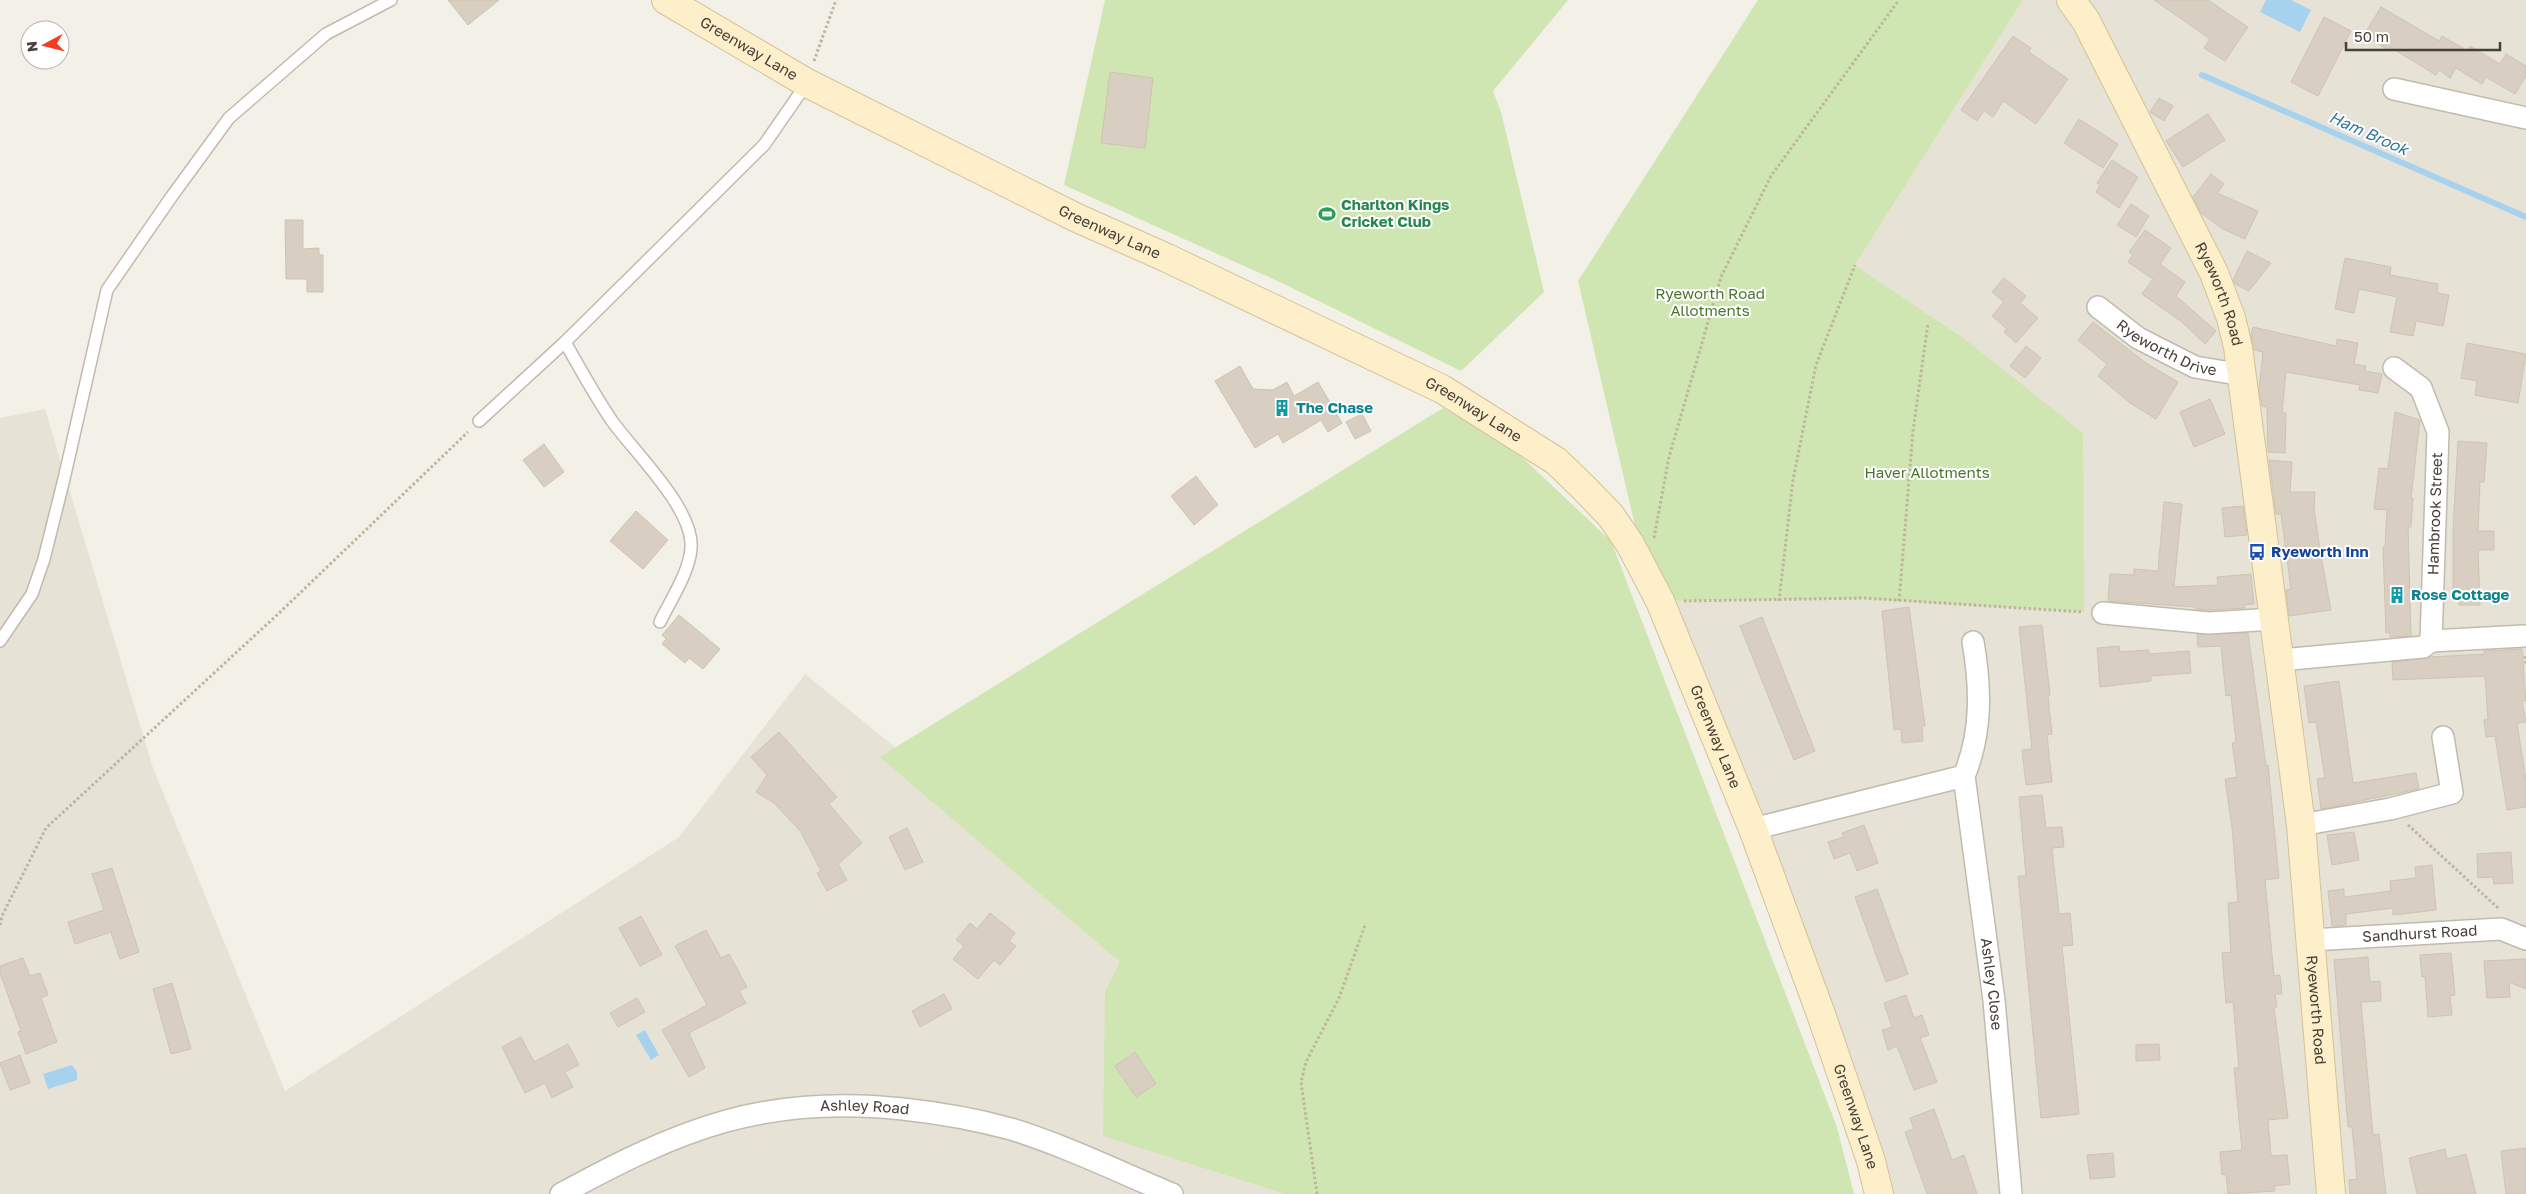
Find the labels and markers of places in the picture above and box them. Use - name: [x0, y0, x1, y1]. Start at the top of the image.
- place label: Charlton Kings Cricket Club: [1341, 195, 1450, 230]
- sports icon: Charlton Kings Cricket Club: [1317, 204, 1337, 224]
- building icon: The Chase: [1272, 398, 1292, 418]
- place label: The Chase: [1296, 398, 1373, 416]
- bus stop icon: Ryeworth Inn: [2247, 542, 2267, 562]
- place label: Ryeworth Inn: [2271, 542, 2369, 560]
- building icon: Rose Cottage: [2387, 585, 2407, 605]
- place label: Rose Cottage: [2411, 585, 2510, 603]

